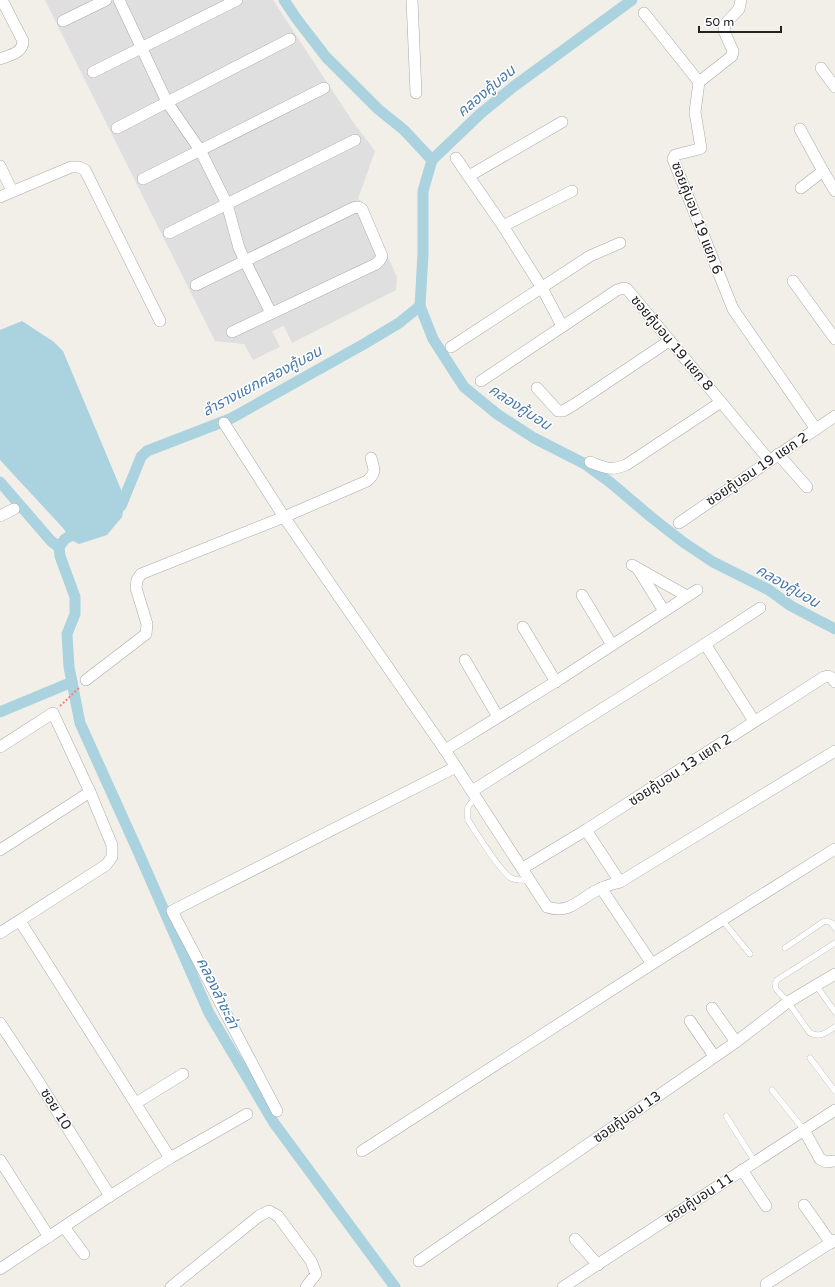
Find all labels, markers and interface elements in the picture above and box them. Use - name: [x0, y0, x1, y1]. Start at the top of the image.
- scale bar: [699, 8, 781, 34]
- text: 50 m: [705, 15, 734, 29]
- water label: คลองคู้บอน: [453, 61, 519, 121]
- street label: ซอยคู้บอน 19 แยก 6: [668, 159, 726, 277]
- street label: ซอยคู้บอน 19 แยก 8: [627, 292, 717, 394]
- water label: ลำรางแยกคลองคู้บอน: [199, 342, 325, 420]
- water label: คลองคู้บอน: [486, 380, 555, 434]
- street label: ซอยคู้บอน 19 แยก 2: [703, 429, 811, 509]
- water label: คลองคู้บอน: [753, 561, 824, 612]
- street label: ซอยคู้บอน 13 แยก 2: [625, 730, 735, 810]
- water label: คลองลำชะล่า: [193, 954, 243, 1032]
- street label: ซอย 10: [37, 1085, 75, 1133]
- street label: ซอยคู้บอน 13: [590, 1087, 664, 1147]
- street label: ซอยคู้บอน 11: [661, 1169, 737, 1227]

